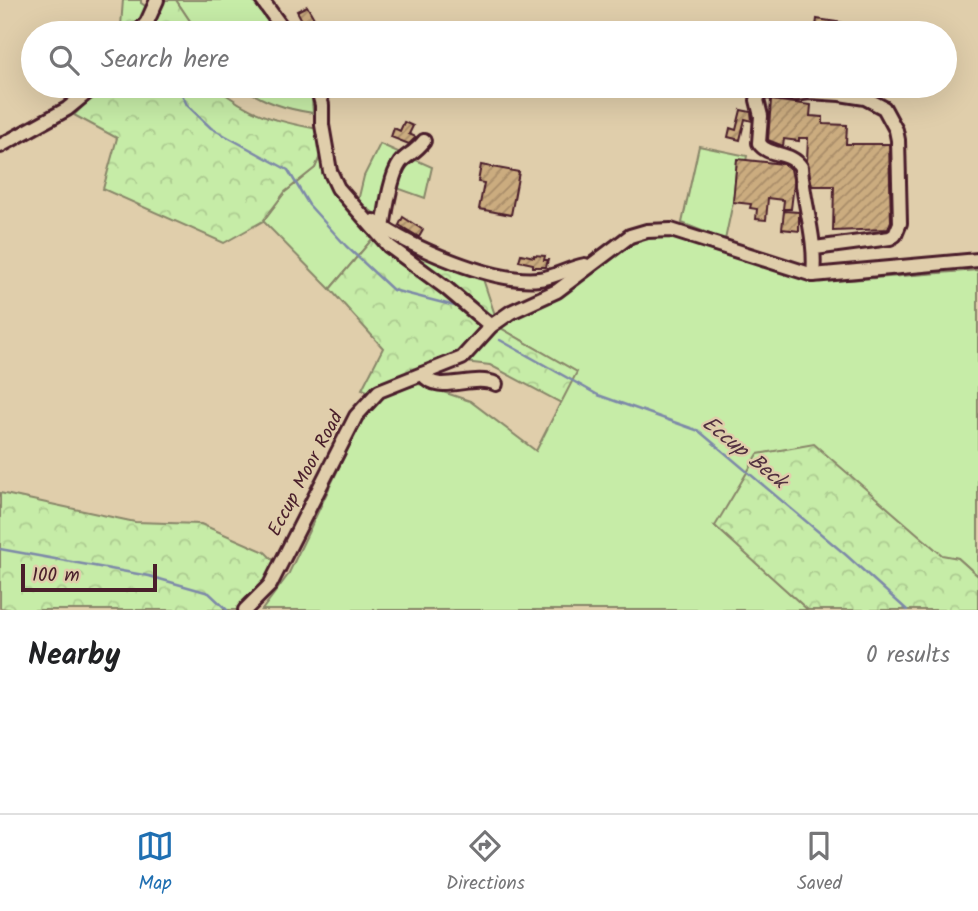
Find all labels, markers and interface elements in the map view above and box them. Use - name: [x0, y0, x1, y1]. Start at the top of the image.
- search box: [21, 21, 957, 98]
- text: Search here: [101, 39, 229, 81]
- icon: search: [45, 41, 83, 79]
- street label: Eccup Moor Road: [260, 406, 352, 542]
- water label: Eccup Beck: [694, 408, 796, 500]
- scale bar: [21, 561, 158, 593]
- text: 100 m: [32, 561, 80, 591]
- text: Nearby: [28, 632, 120, 680]
- text: 0 results: [866, 638, 950, 674]
- tab: Map: [136, 827, 174, 899]
- tab: Directions: [446, 827, 525, 899]
- tab: Saved: [797, 827, 842, 899]

